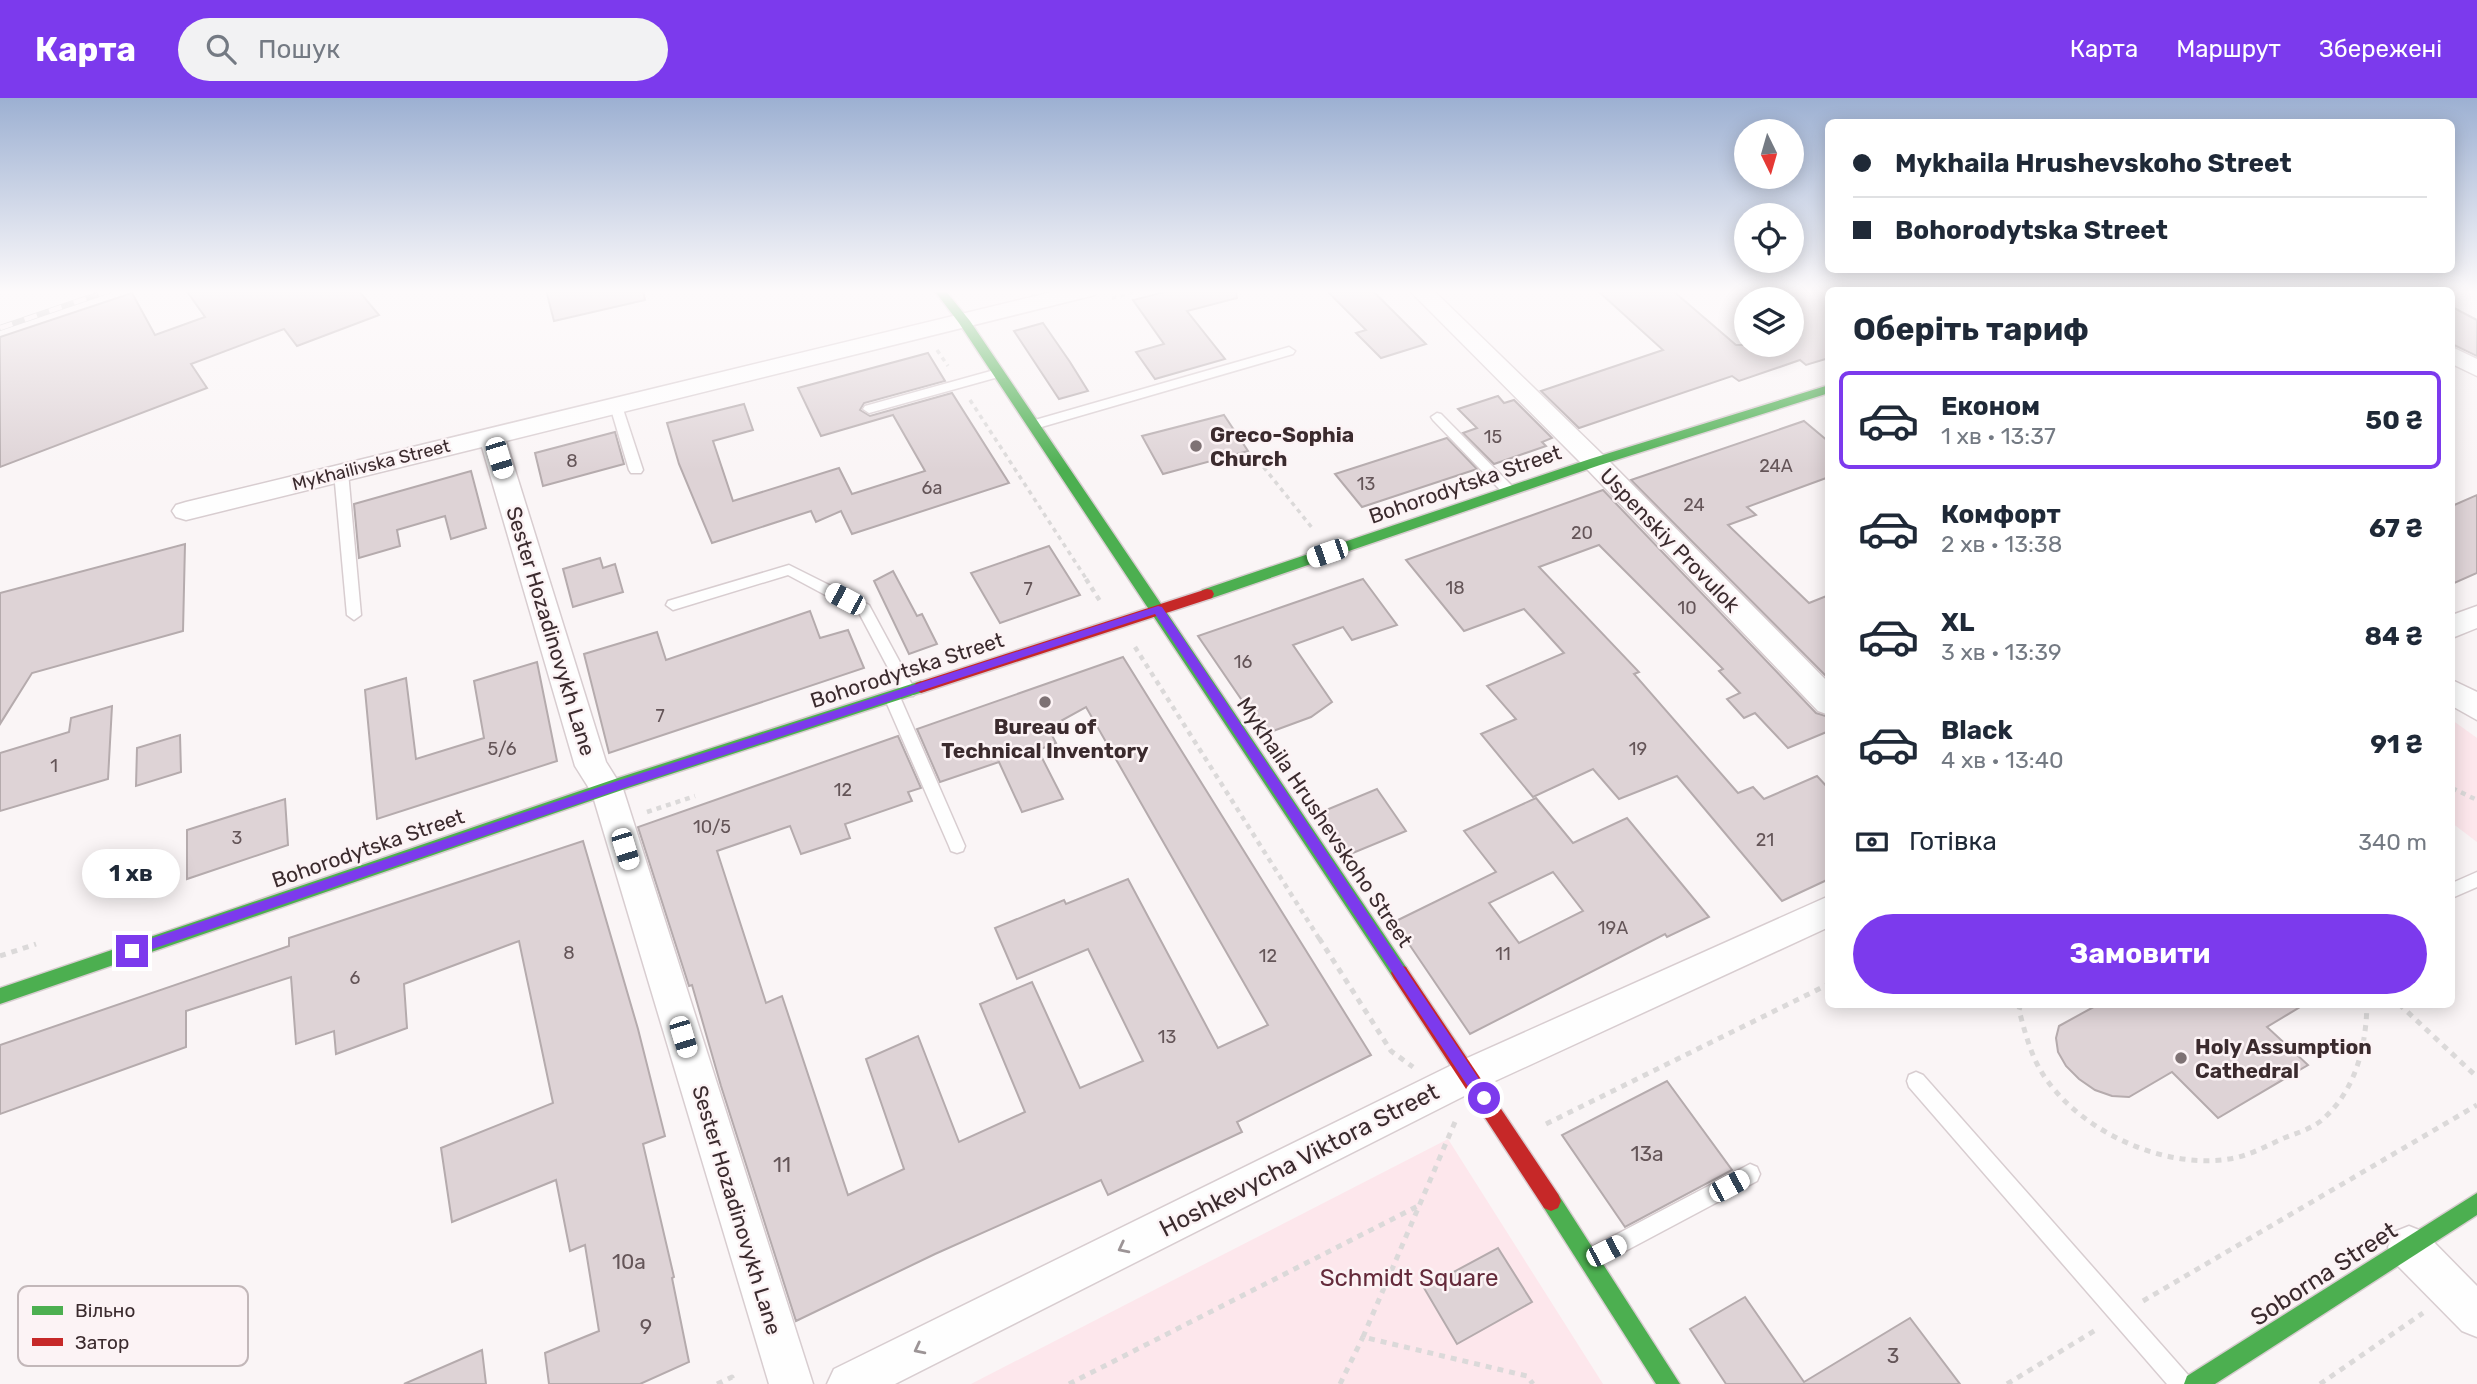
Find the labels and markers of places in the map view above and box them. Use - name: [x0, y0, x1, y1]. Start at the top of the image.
- place label: Greco-Sophia Church: [1210, 422, 1354, 471]
- marker: Greco-Sophia Church: [1188, 438, 1204, 454]
- marker: Bureau of Technical Inventory: [1037, 694, 1053, 710]
- place label: Bureau of Technical Inventory: [941, 714, 1149, 763]
- place label: Holy Assumption Cathedral: [2195, 1034, 2372, 1083]
- marker: Holy Assumption Cathedral: [2173, 1050, 2189, 1066]

